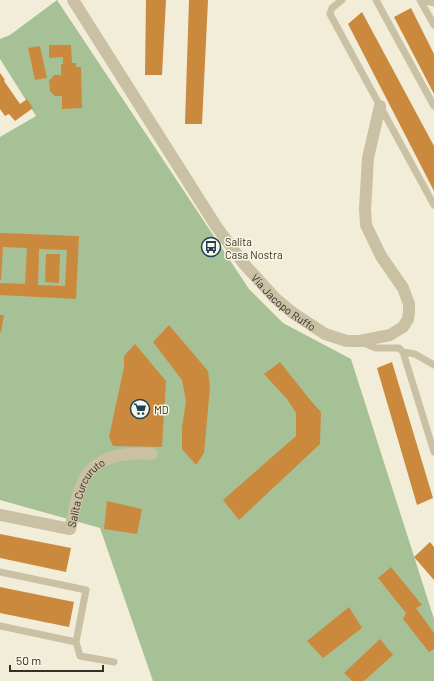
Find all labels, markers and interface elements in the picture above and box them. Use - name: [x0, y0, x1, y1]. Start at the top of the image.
- place label: Salita Casa Nostra: [225, 235, 283, 261]
- bus stop icon: Salita Casa Nostra: [200, 236, 222, 258]
- street label: Via Jacopo Ruffo: [249, 271, 319, 333]
- supermarket icon: MD: [129, 398, 151, 420]
- place label: MD: [154, 403, 169, 416]
- street label: Salita Curcuruto: [64, 455, 107, 528]
- scale bar: [10, 647, 103, 673]
- text: 50 m: [16, 653, 41, 667]

